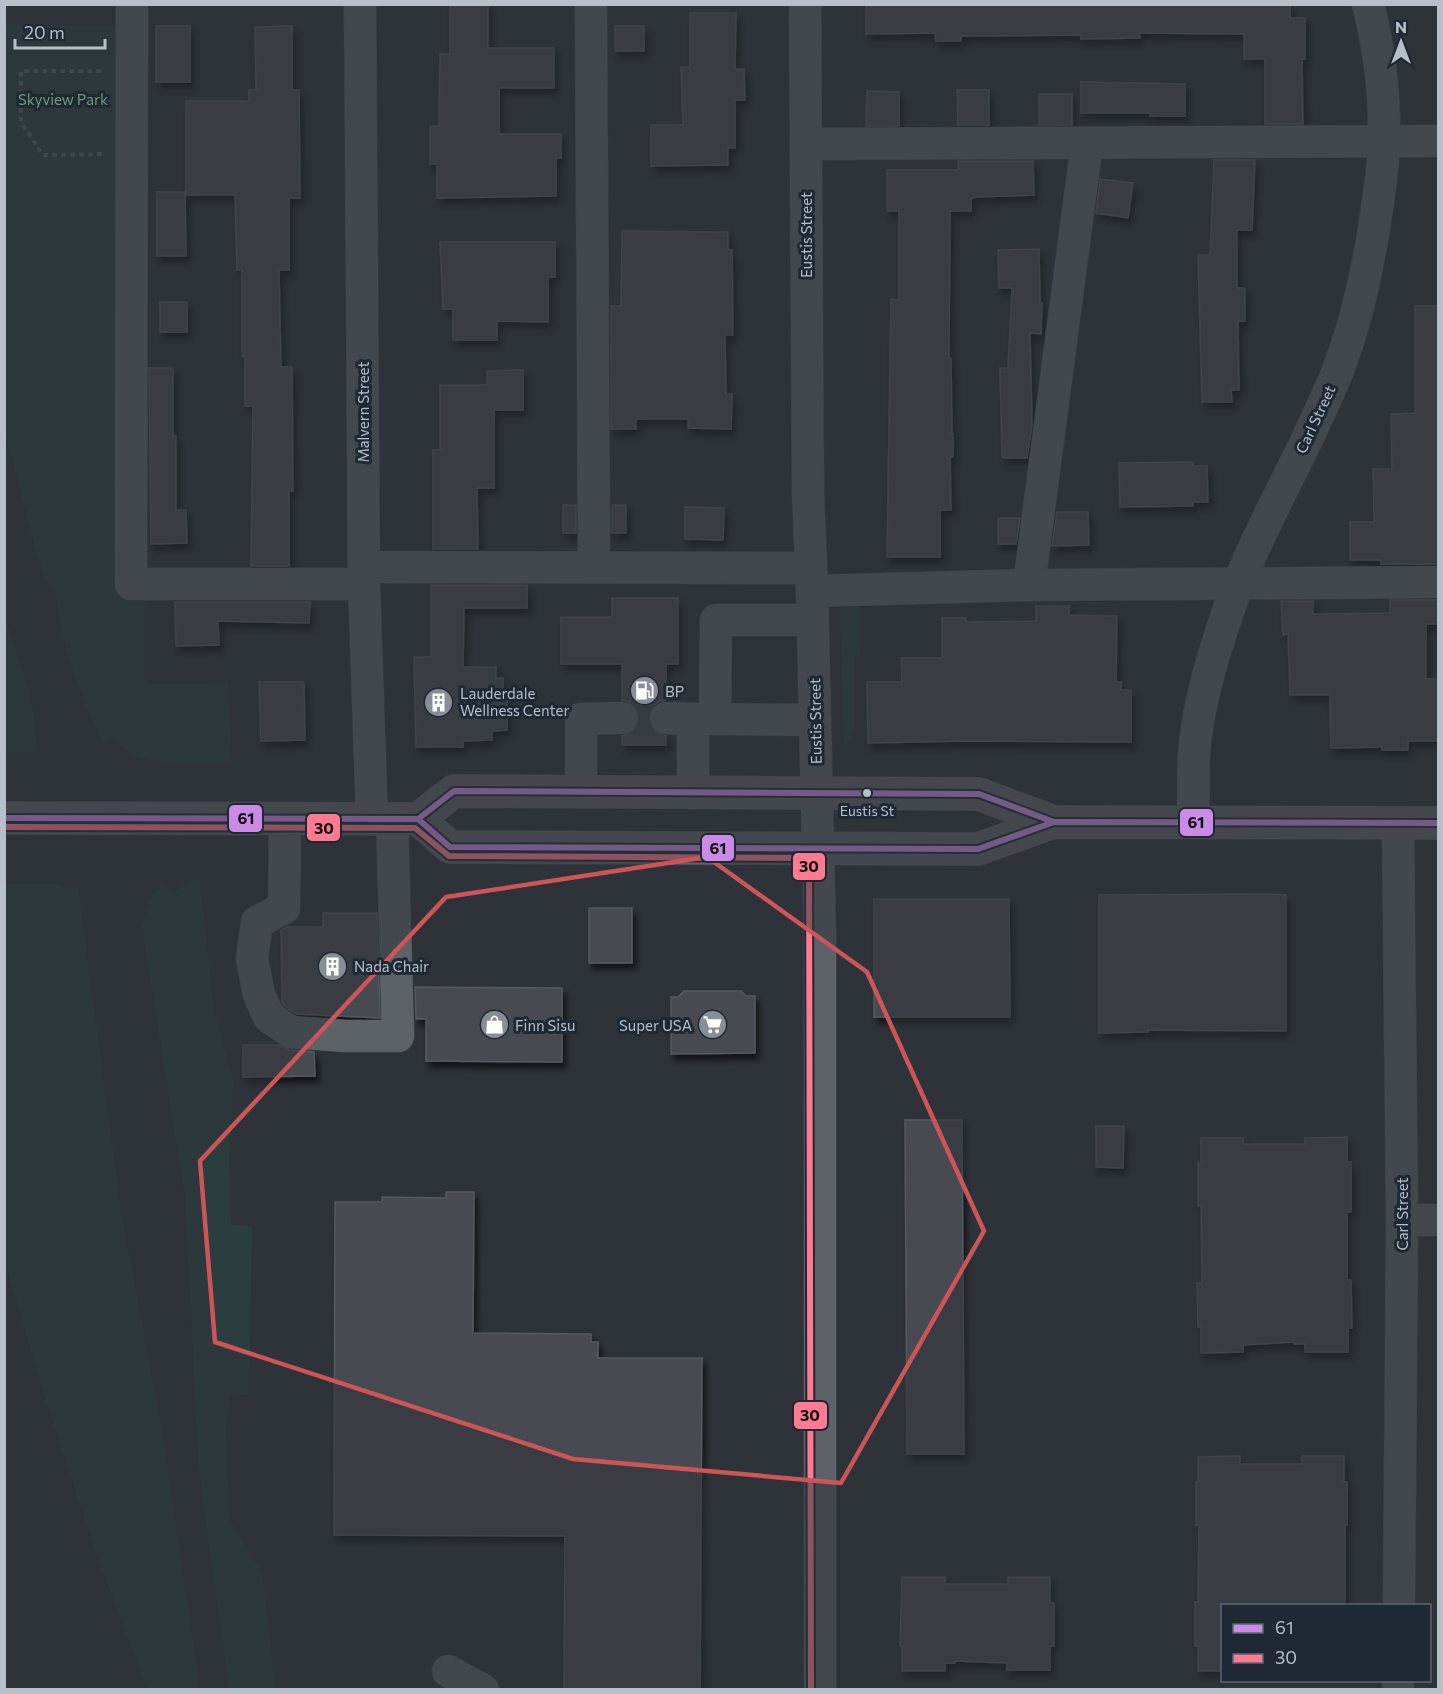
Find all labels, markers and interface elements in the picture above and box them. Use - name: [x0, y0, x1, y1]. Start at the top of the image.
- scale bar: [15, 12, 105, 50]
- north arrow: [1371, 12, 1431, 72]
- text: N: [1395, 17, 1407, 36]
- text: 20 m: [24, 21, 65, 43]
- park label: Skyview Park: [18, 90, 108, 108]
- street label: Eustis Street: [797, 192, 815, 278]
- street label: Malvern Street: [354, 361, 372, 463]
- street label: Carl Street: [1291, 382, 1339, 456]
- fuel station icon: BP: [628, 675, 660, 707]
- street label: Eustis Street: [805, 678, 825, 764]
- place label: BP: [665, 682, 684, 700]
- place label: Lauderdale Wellness Center: [460, 684, 570, 719]
- building icon: Lauderdale Wellness Center: [423, 686, 455, 718]
- marker: Eustis St: [861, 787, 873, 799]
- place label: Eustis St: [840, 802, 895, 819]
- line badge: 61: [228, 804, 263, 833]
- text: 61: [237, 808, 255, 827]
- line badge: 61: [1179, 808, 1214, 837]
- text: 61: [1187, 812, 1205, 831]
- line badge: 30: [306, 813, 341, 842]
- text: 30: [314, 818, 334, 837]
- line badge: 61: [701, 834, 735, 862]
- text: 61: [709, 838, 727, 857]
- line badge: 30: [792, 852, 826, 881]
- text: 30: [799, 856, 819, 875]
- building icon: Nada Chair: [317, 950, 349, 982]
- place label: Nada Chair: [354, 957, 429, 975]
- shop icon: Finn Sisu: [478, 1009, 510, 1041]
- supermarket icon: Super USA: [697, 1009, 729, 1041]
- place label: Finn Sisu: [515, 1016, 575, 1034]
- place label: Super USA: [619, 1016, 692, 1034]
- street label: Carl Street: [1393, 1177, 1411, 1251]
- line badge: 30: [793, 1401, 828, 1430]
- text: 30: [800, 1405, 820, 1424]
- legend: [1221, 1604, 1431, 1682]
- text: 61: [1275, 1616, 1294, 1638]
- text: 30: [1275, 1646, 1297, 1668]

